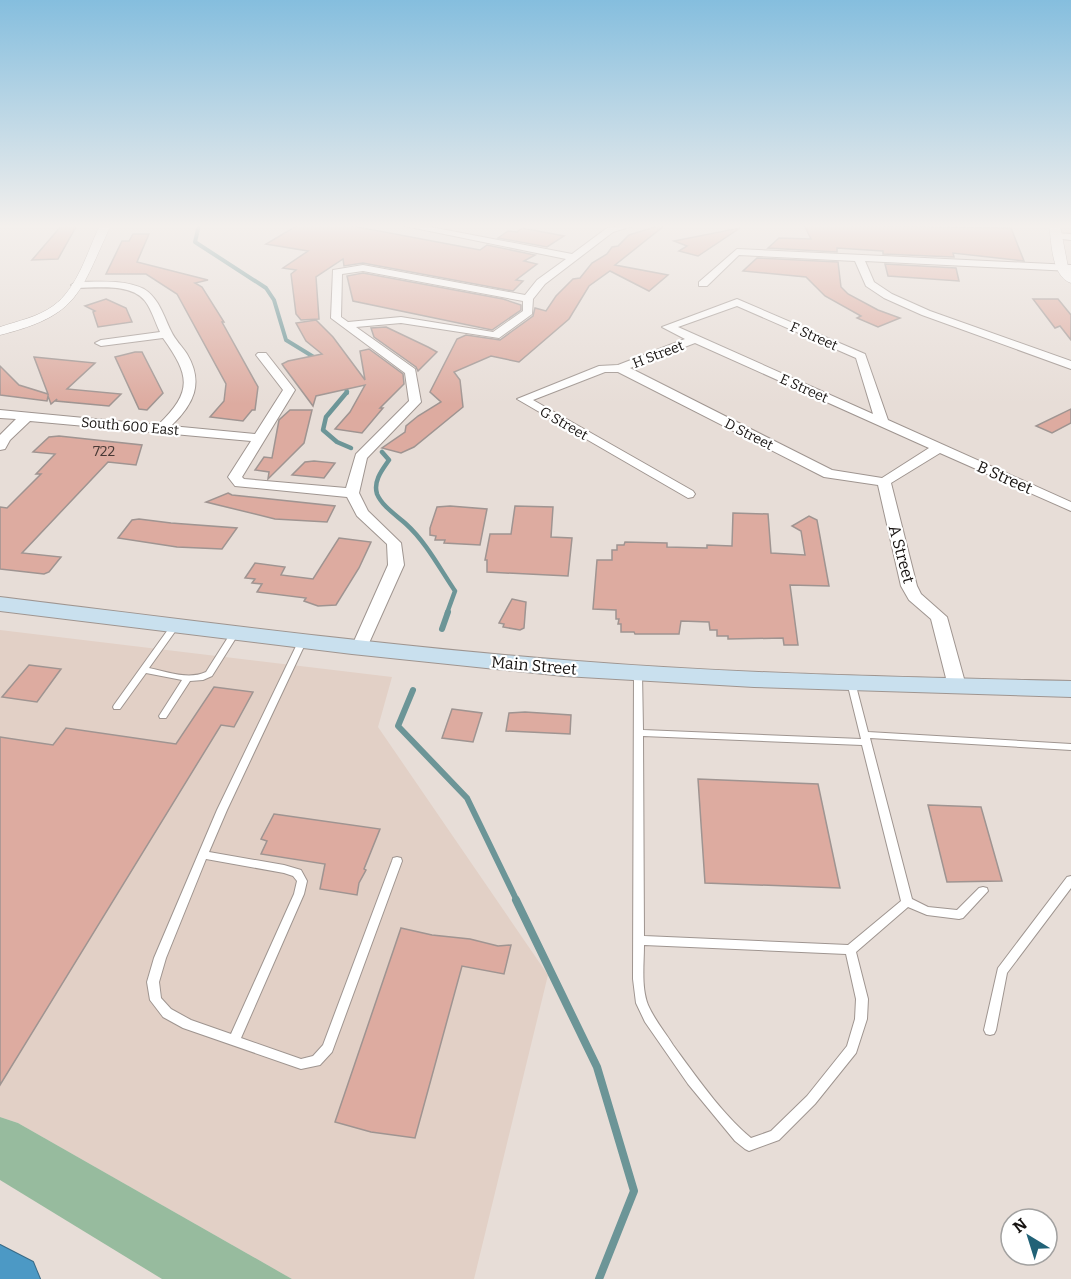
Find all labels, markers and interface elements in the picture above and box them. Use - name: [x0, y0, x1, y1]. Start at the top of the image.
- street label: F Street: [787, 318, 840, 354]
- street label: H Street: [630, 337, 686, 372]
- street label: E Street: [777, 370, 831, 407]
- street label: G Street: [537, 403, 591, 444]
- street label: South 600 East: [80, 414, 180, 439]
- street label: D Street: [722, 415, 776, 454]
- house number: 722: [93, 443, 115, 460]
- street label: B Street: [974, 457, 1036, 498]
- street label: A Street: [885, 523, 918, 586]
- street label: Main Street: [490, 652, 578, 679]
- north arrow: [999, 1207, 1059, 1267]
- text: N: [1009, 1214, 1031, 1237]

